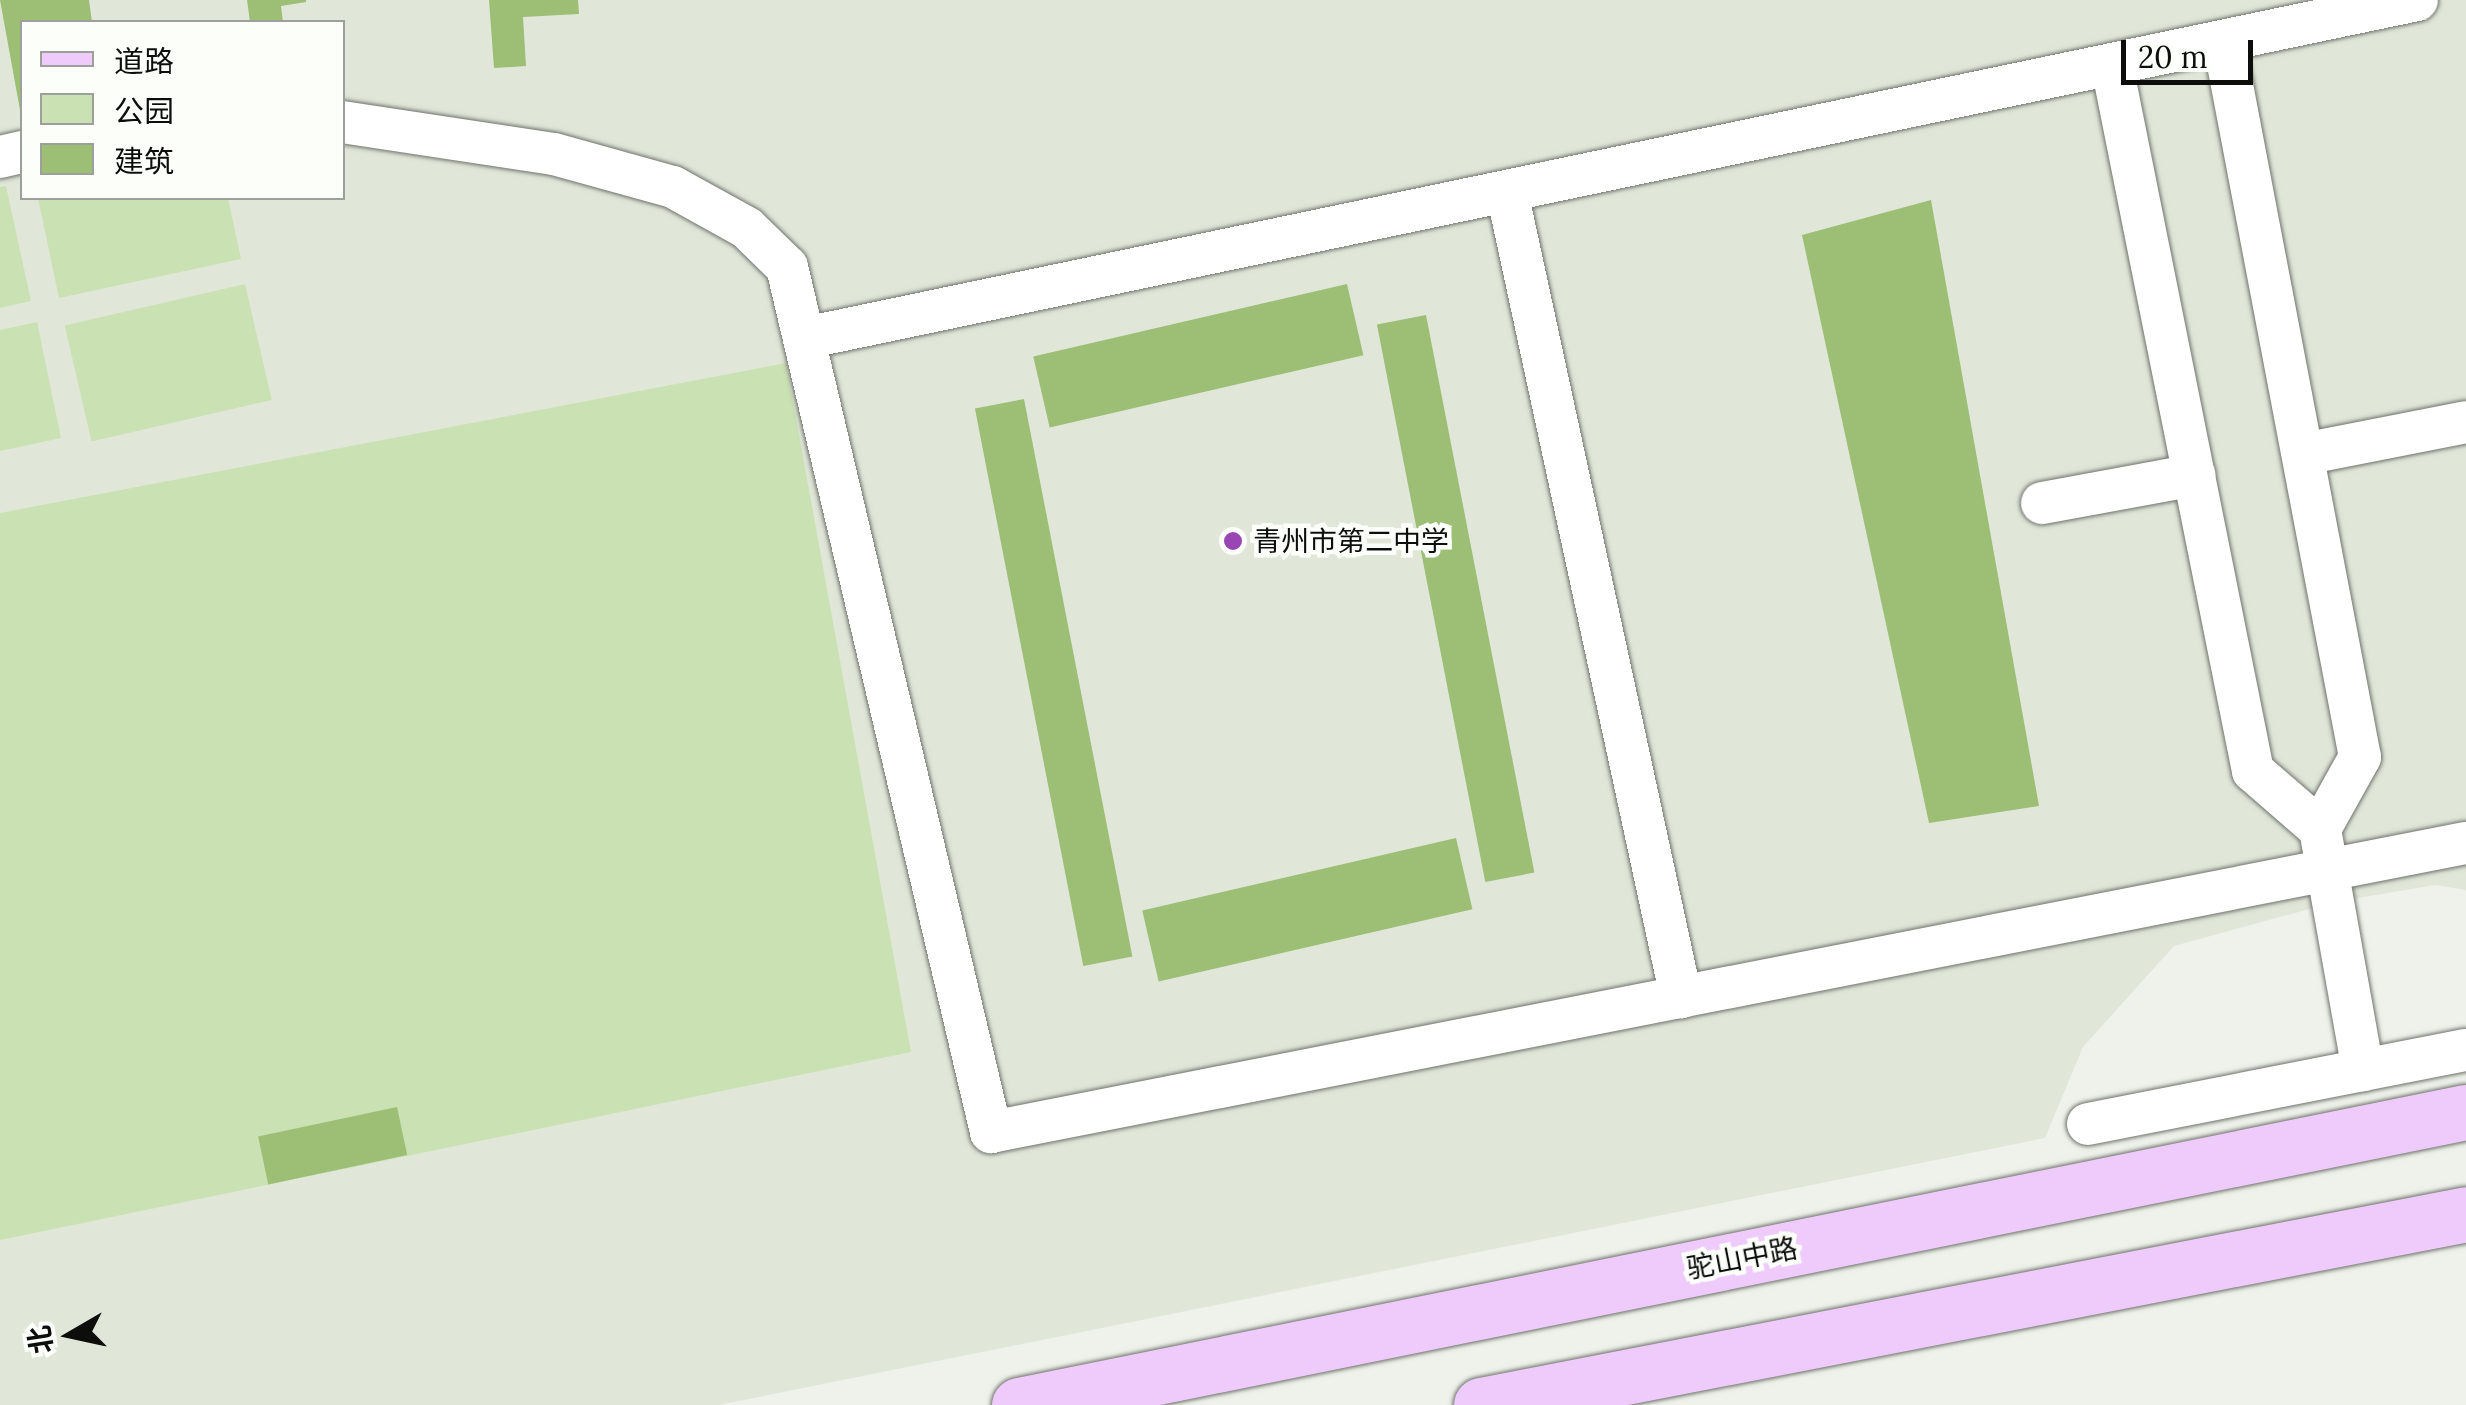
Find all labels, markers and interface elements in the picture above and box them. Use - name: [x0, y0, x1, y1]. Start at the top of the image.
- legend: [20, 20, 345, 200]
- scale bar: [2126, 20, 2258, 82]
- text: 20 m: [2138, 38, 2207, 76]
- text: 道路: [114, 42, 174, 80]
- text: 公园: [114, 92, 174, 130]
- text: 建筑: [114, 142, 174, 180]
- place label: 青州市第二中学: [1253, 524, 1449, 558]
- marker: 青州市第二中学: [1222, 530, 1244, 552]
- street label: 驼山中路: [1684, 1231, 1800, 1285]
- north arrow: [20, 1285, 120, 1385]
- text: 北: [20, 1323, 60, 1356]

